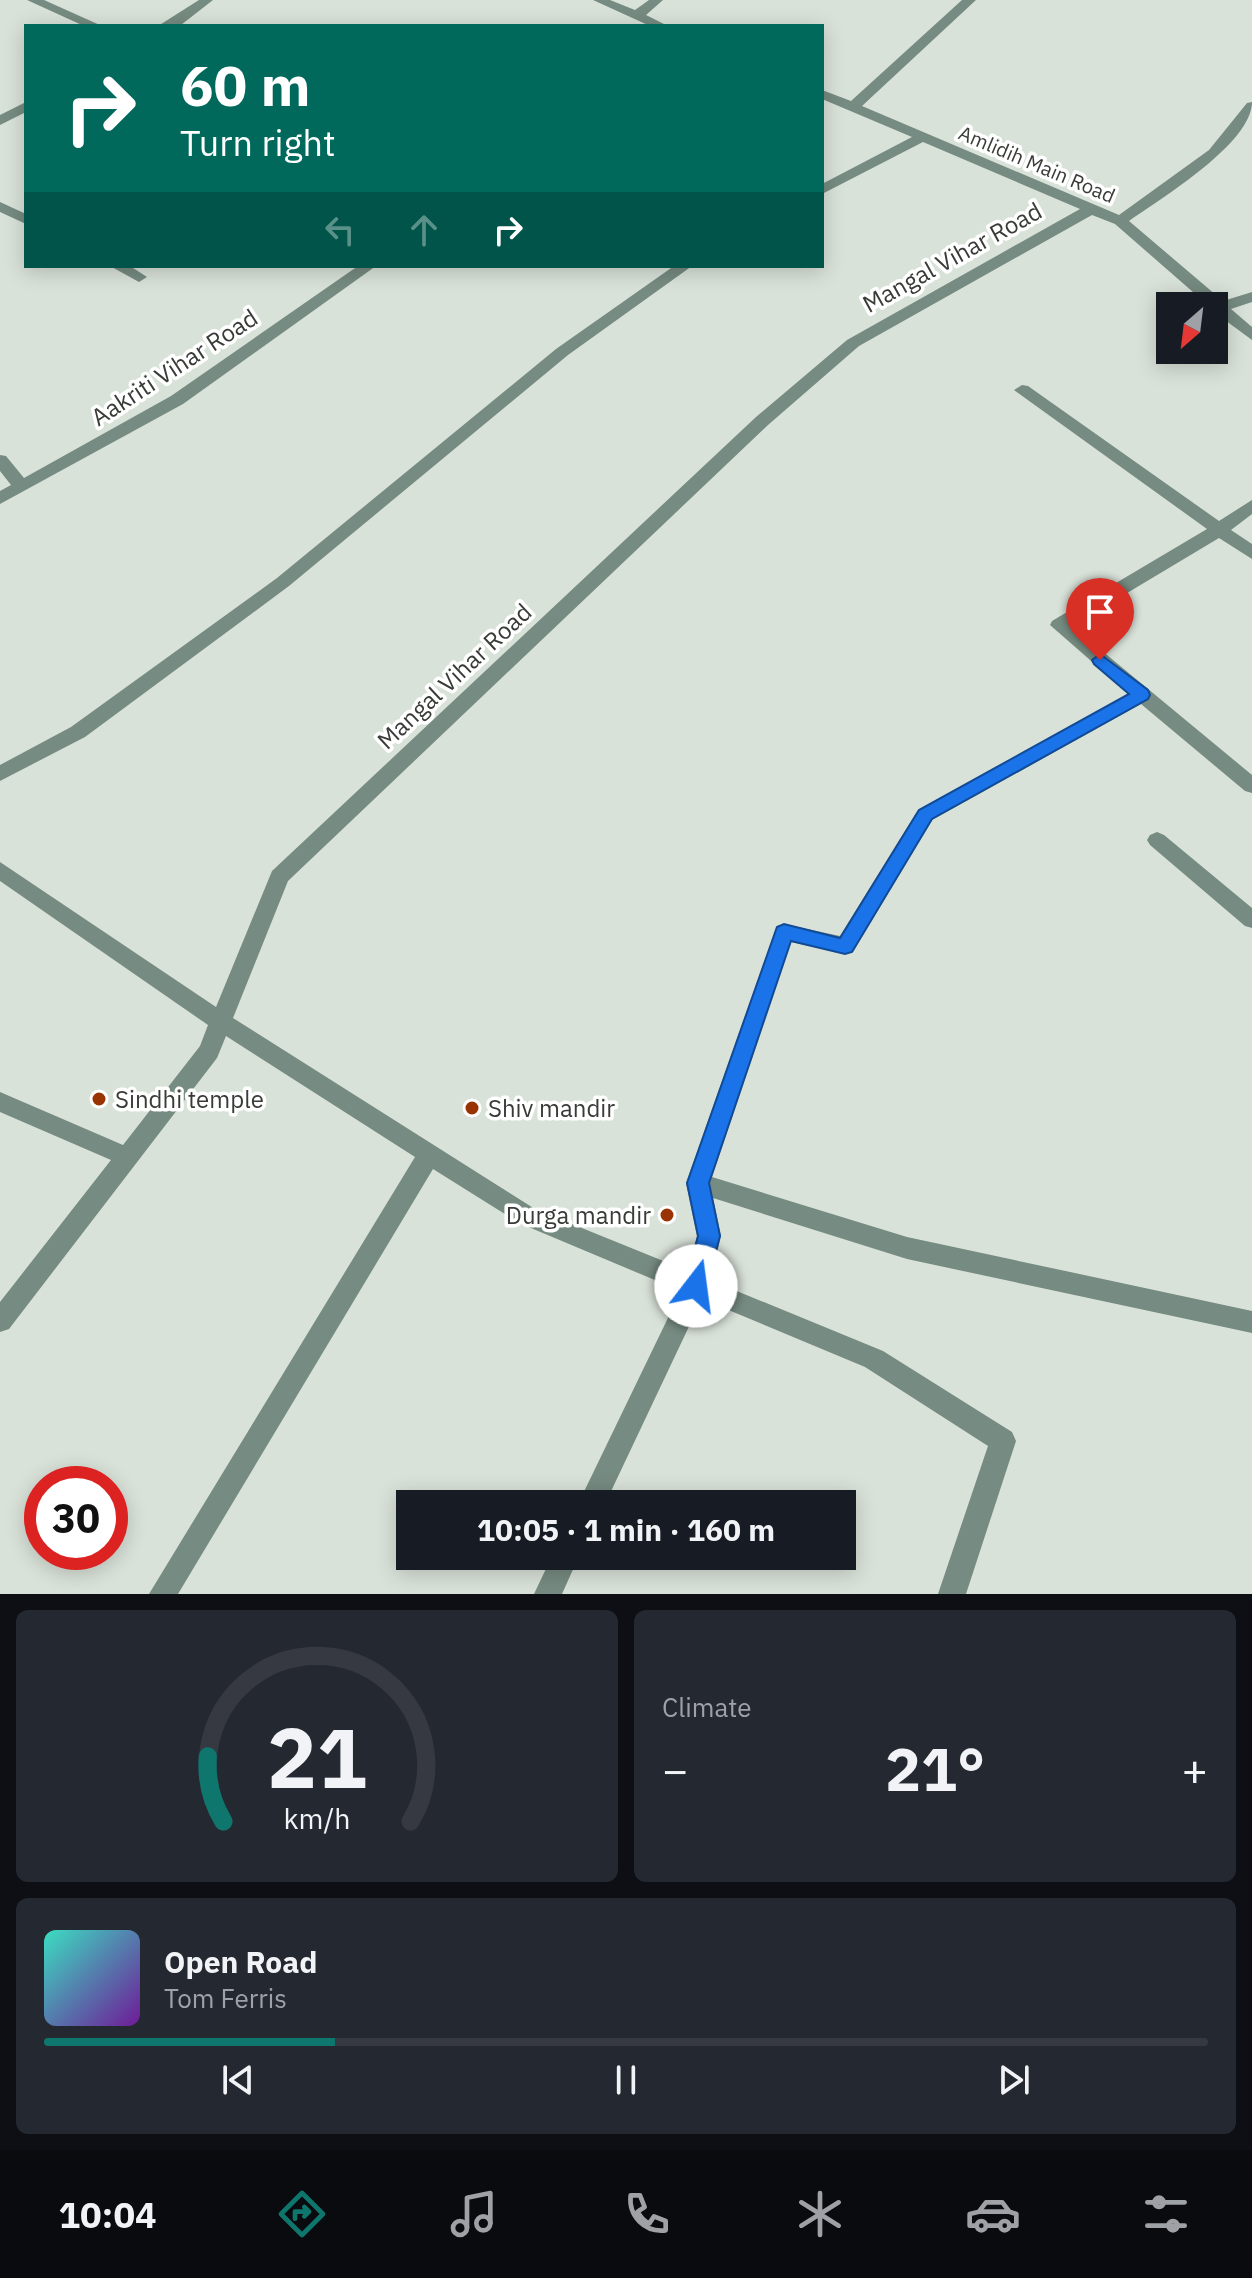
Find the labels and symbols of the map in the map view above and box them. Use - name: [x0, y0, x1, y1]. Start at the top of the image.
- street label: Amlidih Main Road: [955, 119, 1119, 209]
- street label: Mangal Vihar Road: [857, 194, 1047, 320]
- north arrow: [1156, 292, 1228, 364]
- street label: Aakriti Vihar Road: [85, 301, 263, 433]
- pin: [1066, 578, 1134, 660]
- street label: Mangal Vihar Road: [370, 596, 538, 756]
- place label: Sindhi temple: [115, 1083, 264, 1115]
- marker: Sindhi temple: [90, 1090, 108, 1108]
- place label: Shiv mandir: [488, 1092, 615, 1124]
- marker: Shiv mandir: [463, 1099, 481, 1117]
- place label: Durga mandir: [506, 1199, 651, 1231]
- marker: Durga mandir: [658, 1206, 676, 1224]
- position arrow: [654, 1244, 738, 1328]
- speed limit sign: 30: [24, 1466, 128, 1570]

